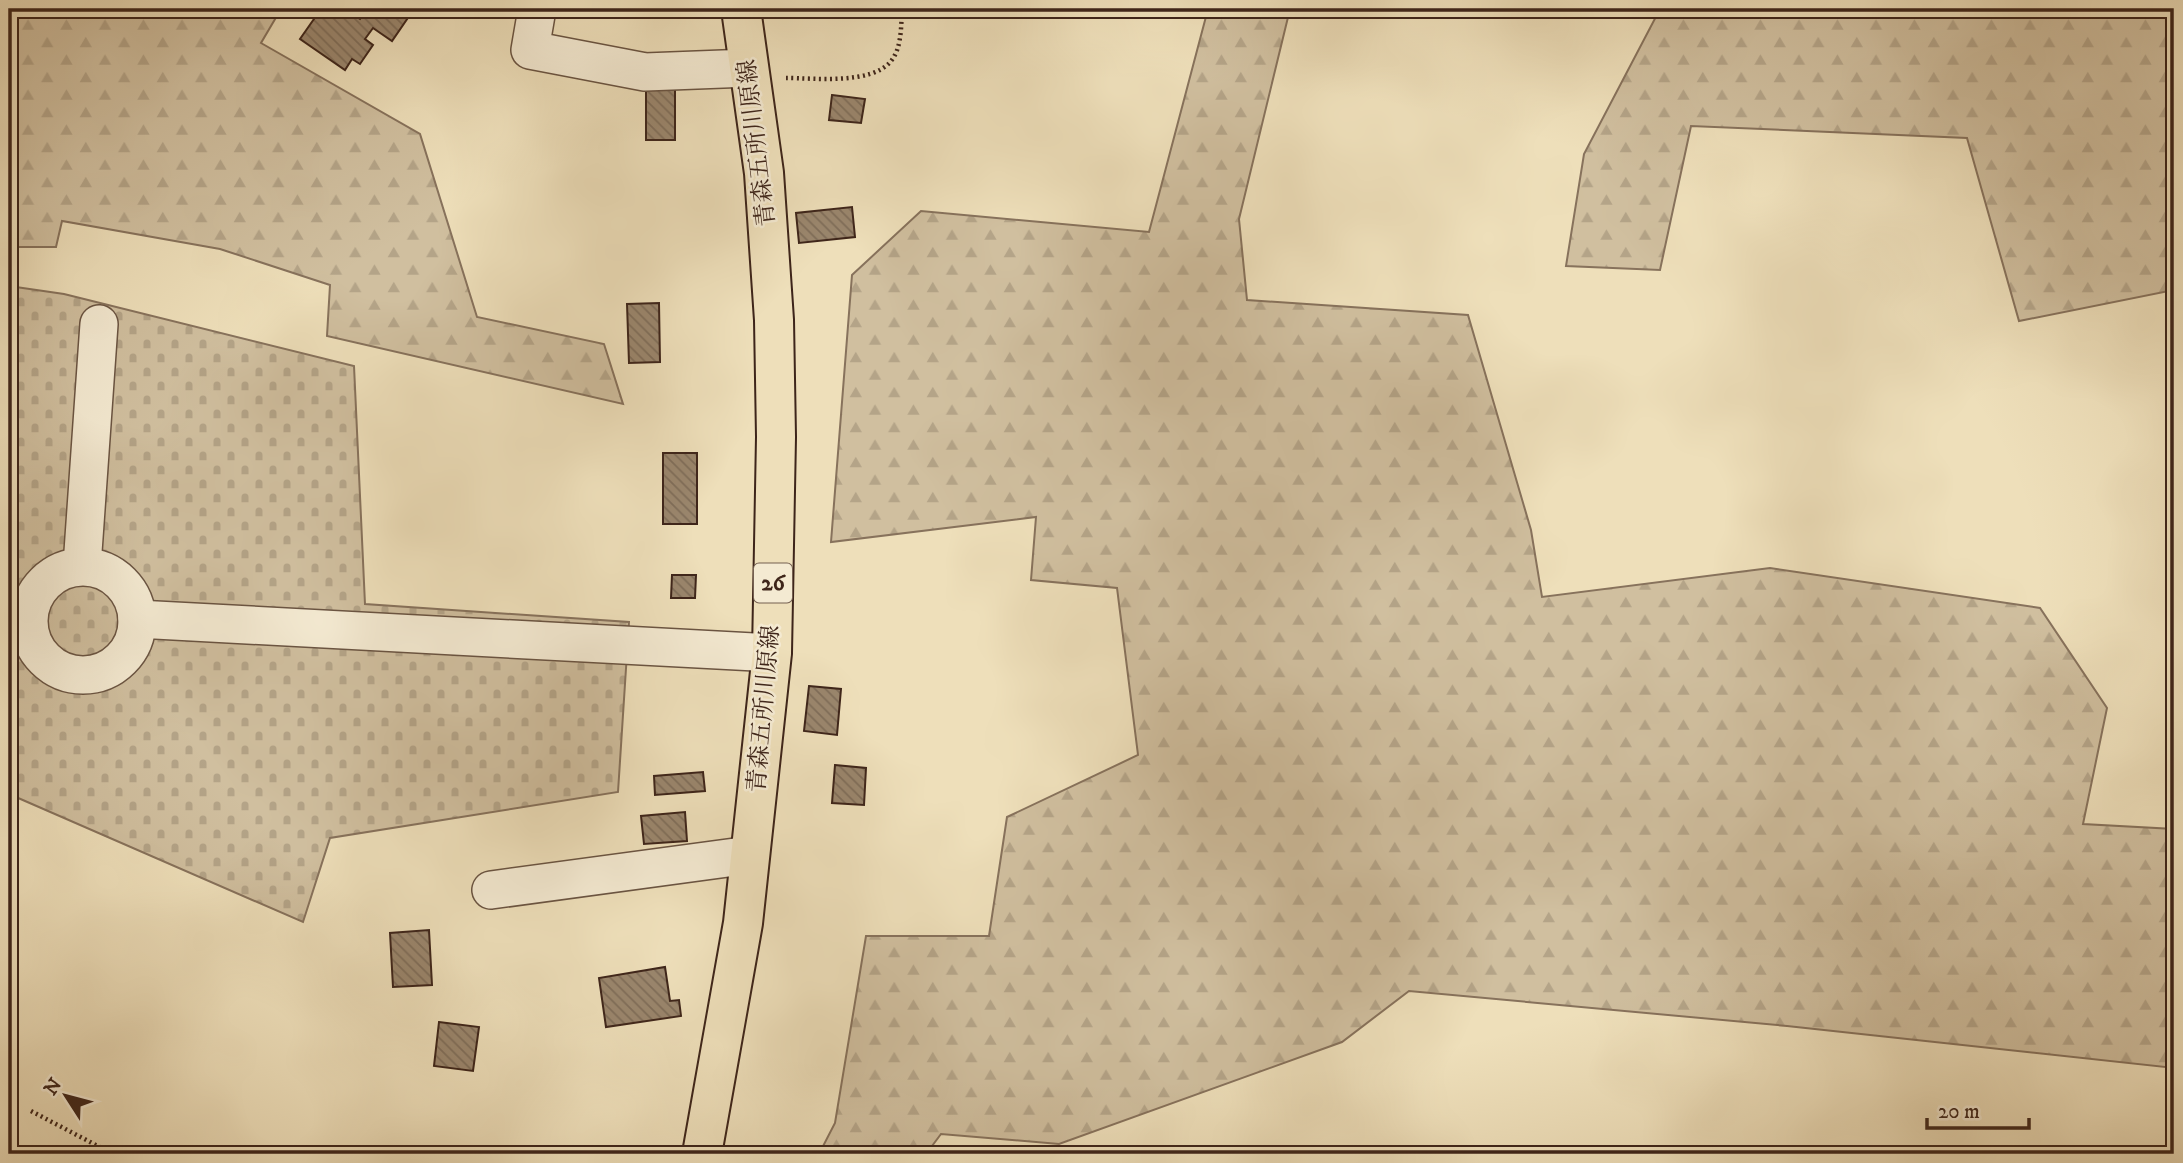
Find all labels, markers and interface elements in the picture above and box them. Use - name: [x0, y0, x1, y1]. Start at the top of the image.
- street label: 青森五所川原線: [732, 58, 782, 228]
- road number: 26: [754, 564, 792, 603]
- street label: 青森五所川原線: [742, 624, 786, 794]
- north arrow: [32, 1062, 102, 1132]
- text: N: [40, 1073, 68, 1100]
- scale bar: [1927, 1086, 2029, 1130]
- text: 20 m: [1938, 1099, 1980, 1125]

